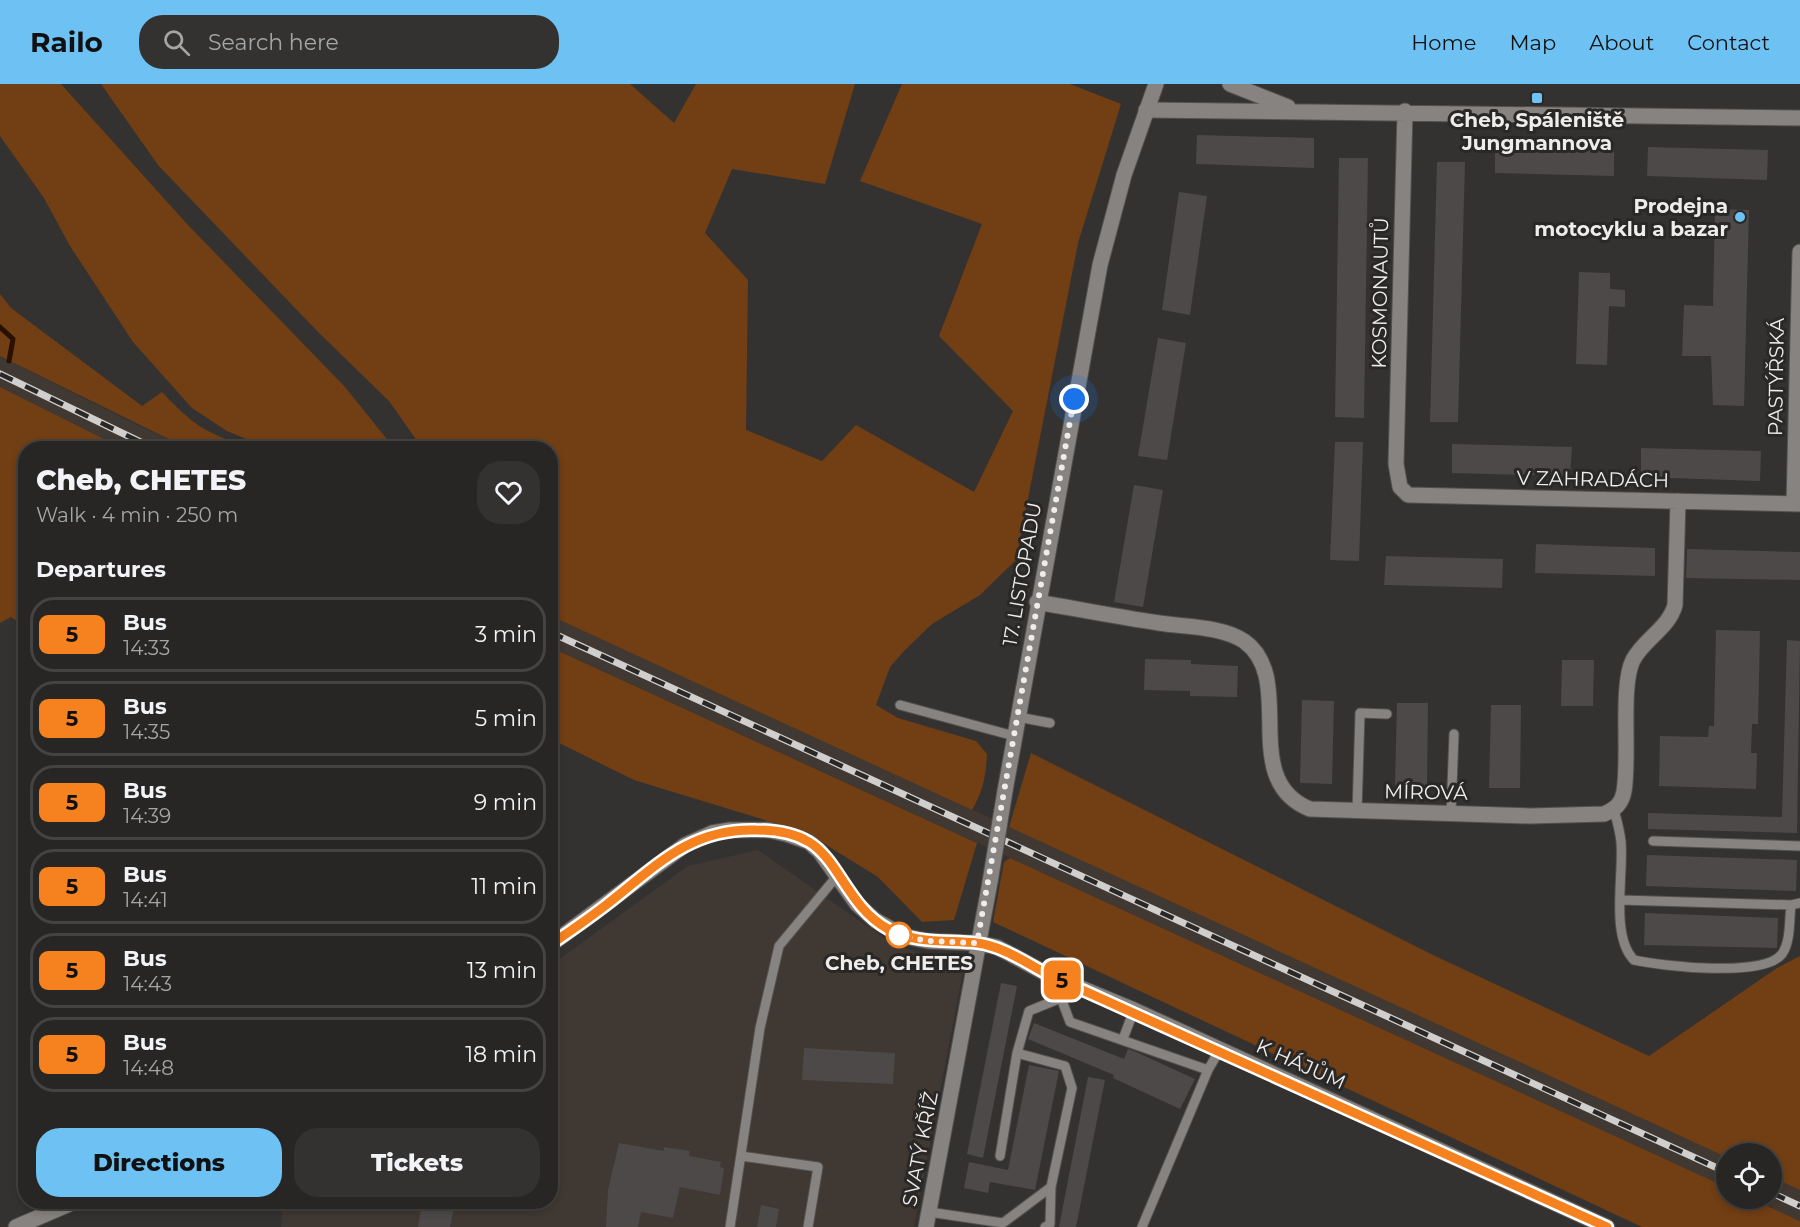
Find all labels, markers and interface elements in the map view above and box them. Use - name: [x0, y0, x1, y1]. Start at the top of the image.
- search box: [139, 15, 559, 69]
- text: Railo: [30, 25, 103, 59]
- icon: search: [160, 26, 193, 59]
- text: Search here: [208, 29, 339, 56]
- text: Home: [1411, 30, 1476, 55]
- text: Map: [1509, 30, 1556, 55]
- text: About: [1589, 30, 1654, 55]
- text: Contact: [1687, 30, 1770, 55]
- marker: Cheb, Spáleniště Jungmannova: [1530, 91, 1544, 105]
- place label: Cheb, Spáleniště Jungmannova: [1450, 108, 1624, 155]
- place label: Prodejna motocyklu a bazar: [1534, 194, 1728, 241]
- marker: Prodejna motocyklu a bazar: [1733, 210, 1747, 224]
- street label: KOSMONAUTŮ: [1366, 217, 1393, 369]
- street label: PASTÝŘSKÁ: [1763, 317, 1789, 436]
- your location: [1059, 384, 1089, 414]
- button: heart: [477, 461, 540, 524]
- text: Cheb, CHETES: [36, 463, 246, 497]
- street label: V ZAHRADÁCH: [1517, 466, 1669, 492]
- street label: 17. LISTOPADU: [998, 500, 1046, 648]
- text: Walk · 4 min · 250 m: [36, 503, 238, 527]
- text: Departures: [36, 556, 166, 583]
- text: Bus: [123, 609, 167, 636]
- text: 3 min: [475, 621, 537, 648]
- text: 5: [66, 622, 78, 647]
- text: 14:33: [123, 636, 170, 660]
- text: Bus: [123, 693, 167, 720]
- text: 5 min: [475, 705, 537, 732]
- text: 5: [66, 706, 78, 731]
- text: 14:35: [123, 720, 170, 744]
- text: Bus: [123, 777, 167, 804]
- street label: MÍROVÁ: [1384, 779, 1469, 805]
- text: 9 min: [474, 789, 537, 816]
- text: 5: [66, 790, 78, 815]
- text: 14:39: [123, 804, 171, 828]
- text: Bus: [123, 861, 167, 888]
- text: 11 min: [471, 873, 537, 900]
- text: 5: [66, 874, 78, 899]
- text: 14:41: [123, 888, 168, 912]
- marker: Cheb, CHETES: [886, 922, 912, 948]
- text: Bus: [123, 945, 167, 972]
- place label: Cheb, CHETES: [825, 951, 973, 975]
- text: 13 min: [467, 957, 537, 984]
- text: 5: [66, 958, 78, 983]
- line badge: 5: [1042, 960, 1082, 1000]
- text: 5: [1056, 968, 1068, 993]
- text: 14:43: [123, 972, 172, 996]
- text: Bus: [123, 1029, 167, 1056]
- street label: K HÁJŮM: [1253, 1033, 1350, 1094]
- text: 18 min: [465, 1041, 537, 1068]
- text: 5: [66, 1042, 78, 1067]
- text: 14:48: [123, 1056, 174, 1080]
- street label: SVATÝ KŘÍŽ: [897, 1090, 943, 1208]
- button: Directions: [36, 1128, 282, 1197]
- button: Tickets: [294, 1128, 540, 1197]
- map controls: [1716, 1143, 1782, 1209]
- button: locate: [1716, 1143, 1782, 1209]

